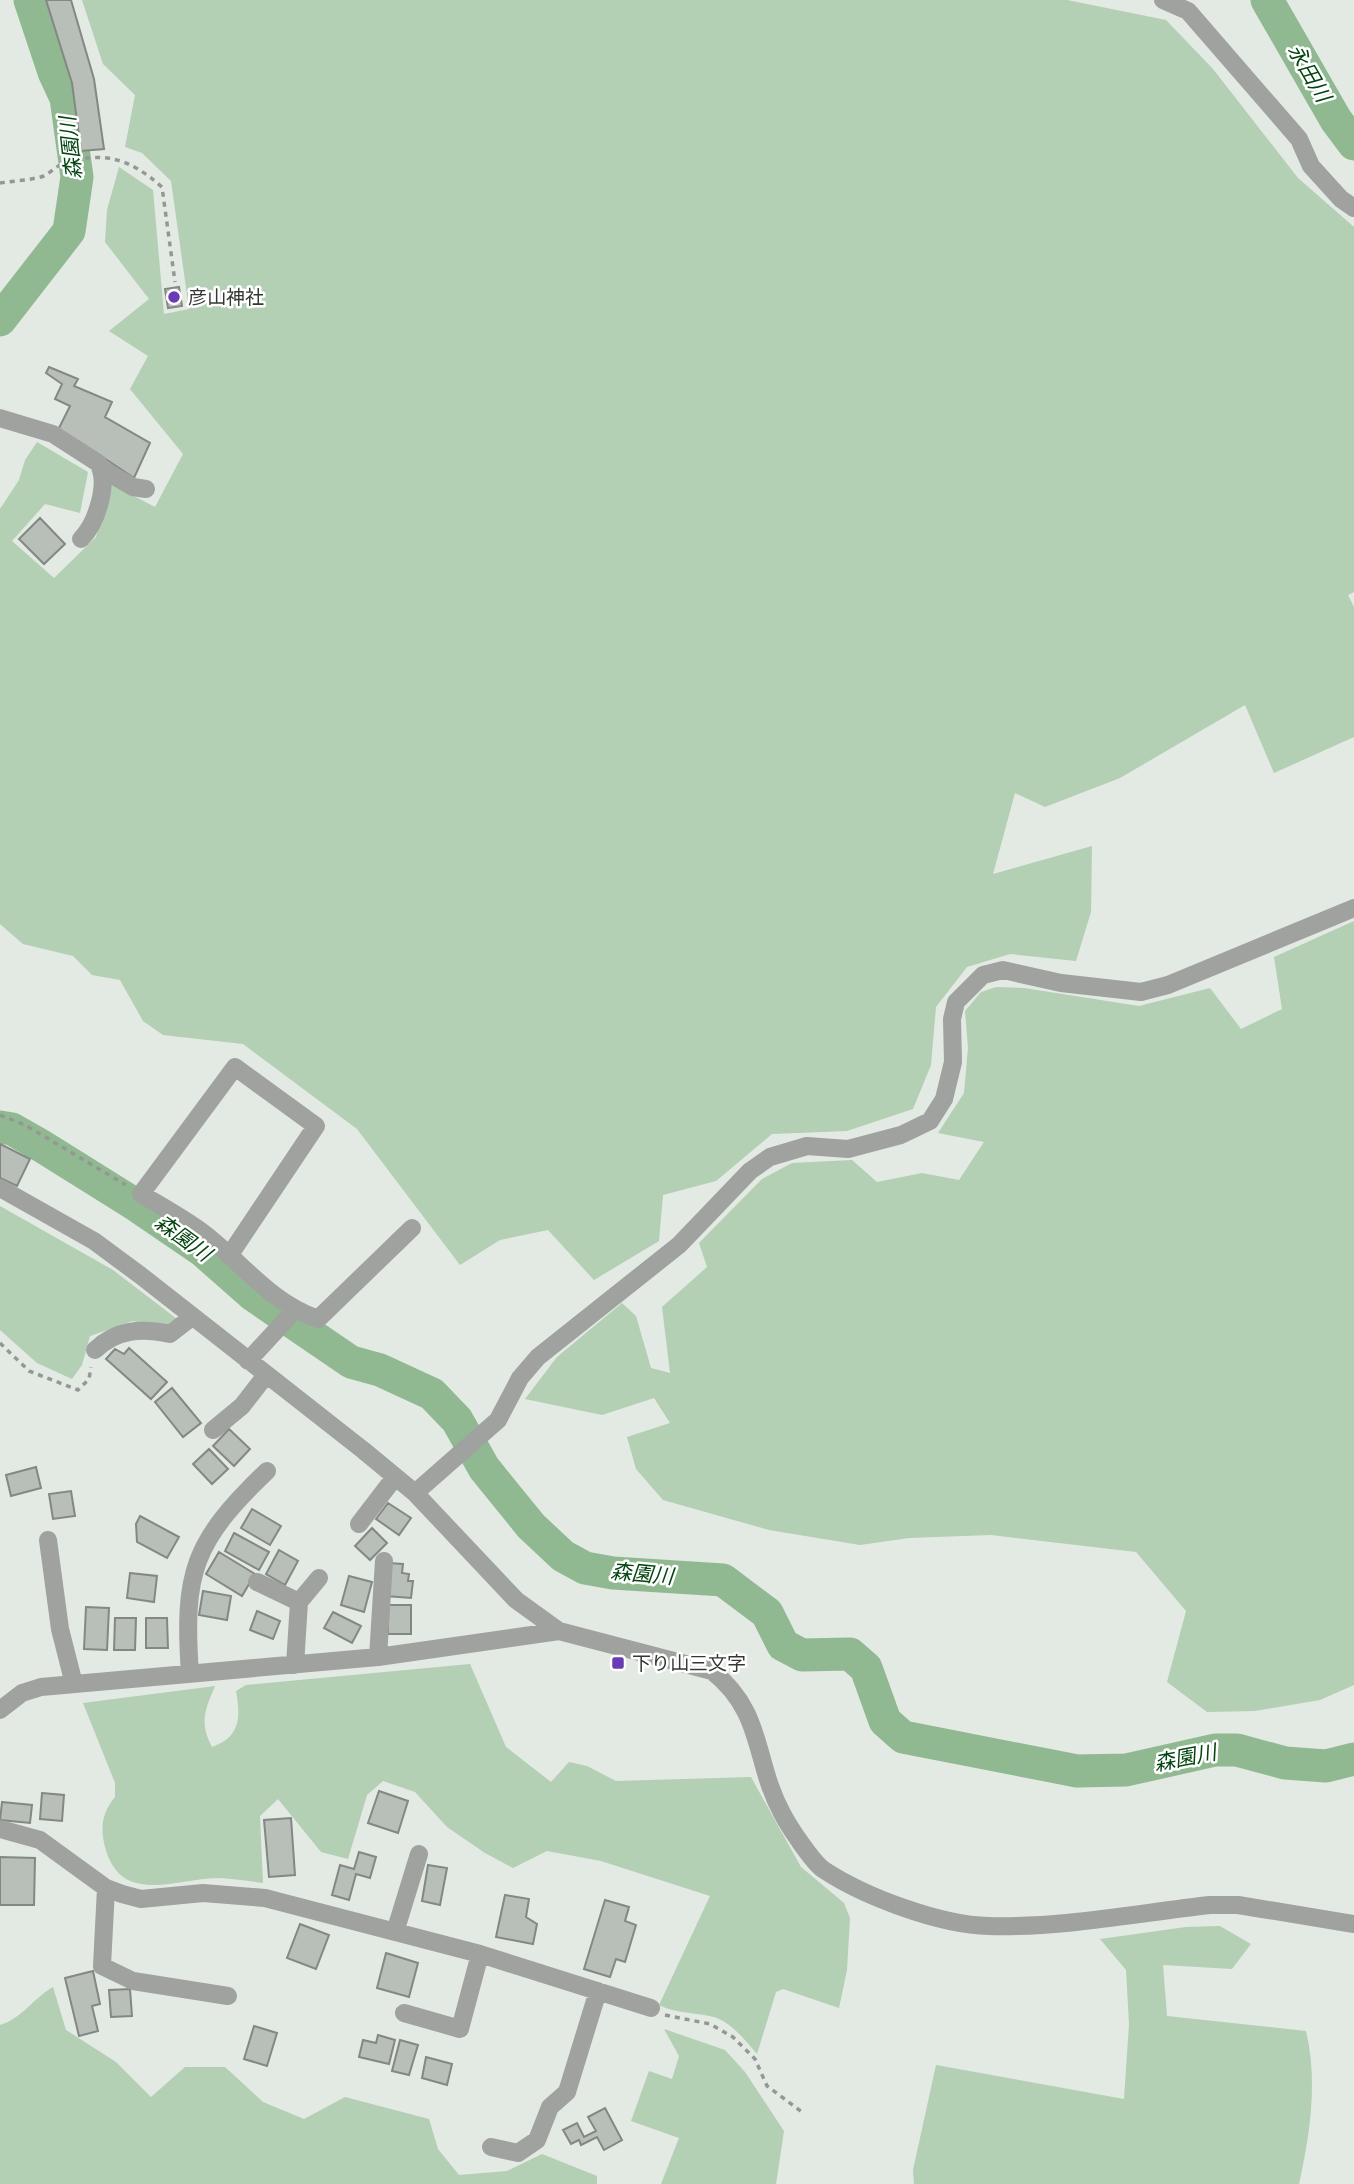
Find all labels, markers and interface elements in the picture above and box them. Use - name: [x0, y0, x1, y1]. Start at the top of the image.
- water label: 永田川: [1283, 39, 1338, 108]
- water label: 森園川: [54, 113, 86, 181]
- place label: 彦山神社: [188, 285, 264, 308]
- marker: 彦山神社: [166, 289, 182, 305]
- water label: 森園川: [150, 1208, 218, 1267]
- water label: 森園川: [610, 1557, 677, 1589]
- place label: 下り山三文字: [632, 1651, 746, 1674]
- marker: 下り山三文字: [610, 1655, 626, 1671]
- water label: 森園川: [1151, 1738, 1220, 1776]

